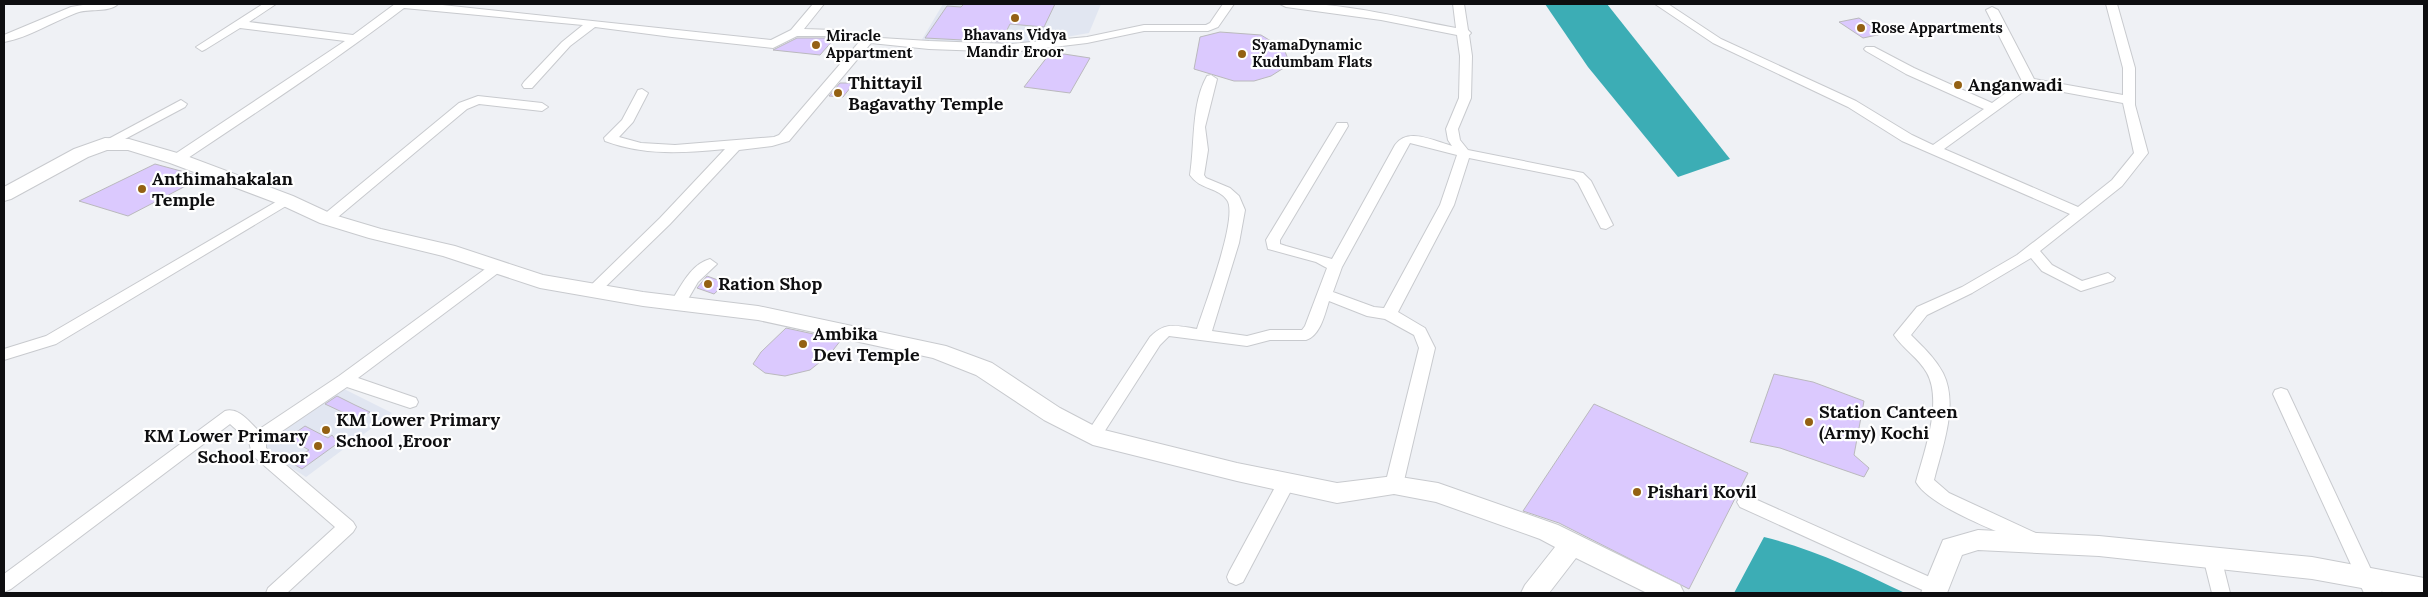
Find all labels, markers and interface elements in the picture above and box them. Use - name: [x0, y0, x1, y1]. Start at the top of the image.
- marker: Bhavans Vidya Mandir Eroor: [1009, 12, 1021, 24]
- place label: Rose Appartments: [1871, 18, 2003, 37]
- marker: Rose Appartments: [1855, 22, 1867, 34]
- place label: Bhavans Vidya Mandir Eroor: [963, 25, 1067, 61]
- place label: Miracle Appartment: [826, 26, 913, 62]
- place label: SyamaDynamic Kudumbam Flats: [1252, 35, 1372, 71]
- marker: Miracle Appartment: [810, 39, 822, 51]
- marker: SyamaDynamic Kudumbam Flats: [1236, 48, 1248, 60]
- place label: Thittayil Bagavathy Temple: [848, 71, 1004, 115]
- place label: Anganwadi: [1968, 73, 2063, 96]
- marker: Anganwadi: [1952, 79, 1964, 91]
- marker: Thittayil Bagavathy Temple: [832, 87, 844, 99]
- place label: Anthimahakalan Temple: [152, 167, 294, 211]
- marker: Anthimahakalan Temple: [136, 183, 148, 195]
- place label: Ration Shop: [718, 272, 822, 295]
- marker: Ration Shop: [702, 278, 714, 290]
- place label: Ambika Devi Temple: [813, 322, 920, 366]
- marker: Ambika Devi Temple: [797, 338, 809, 350]
- place label: Station Canteen (Army) Kochi: [1819, 400, 1958, 444]
- place label: KM Lower Primary School ,Eroor: [336, 408, 500, 452]
- marker: Station Canteen (Army) Kochi: [1803, 416, 1815, 428]
- place label: KM Lower Primary School Eroor: [144, 424, 308, 468]
- marker: KM Lower Primary School ,Eroor: [320, 424, 332, 436]
- marker: KM Lower Primary School Eroor: [312, 440, 324, 452]
- place label: Pishari Kovil: [1647, 480, 1757, 503]
- marker: Pishari Kovil: [1631, 486, 1643, 498]

